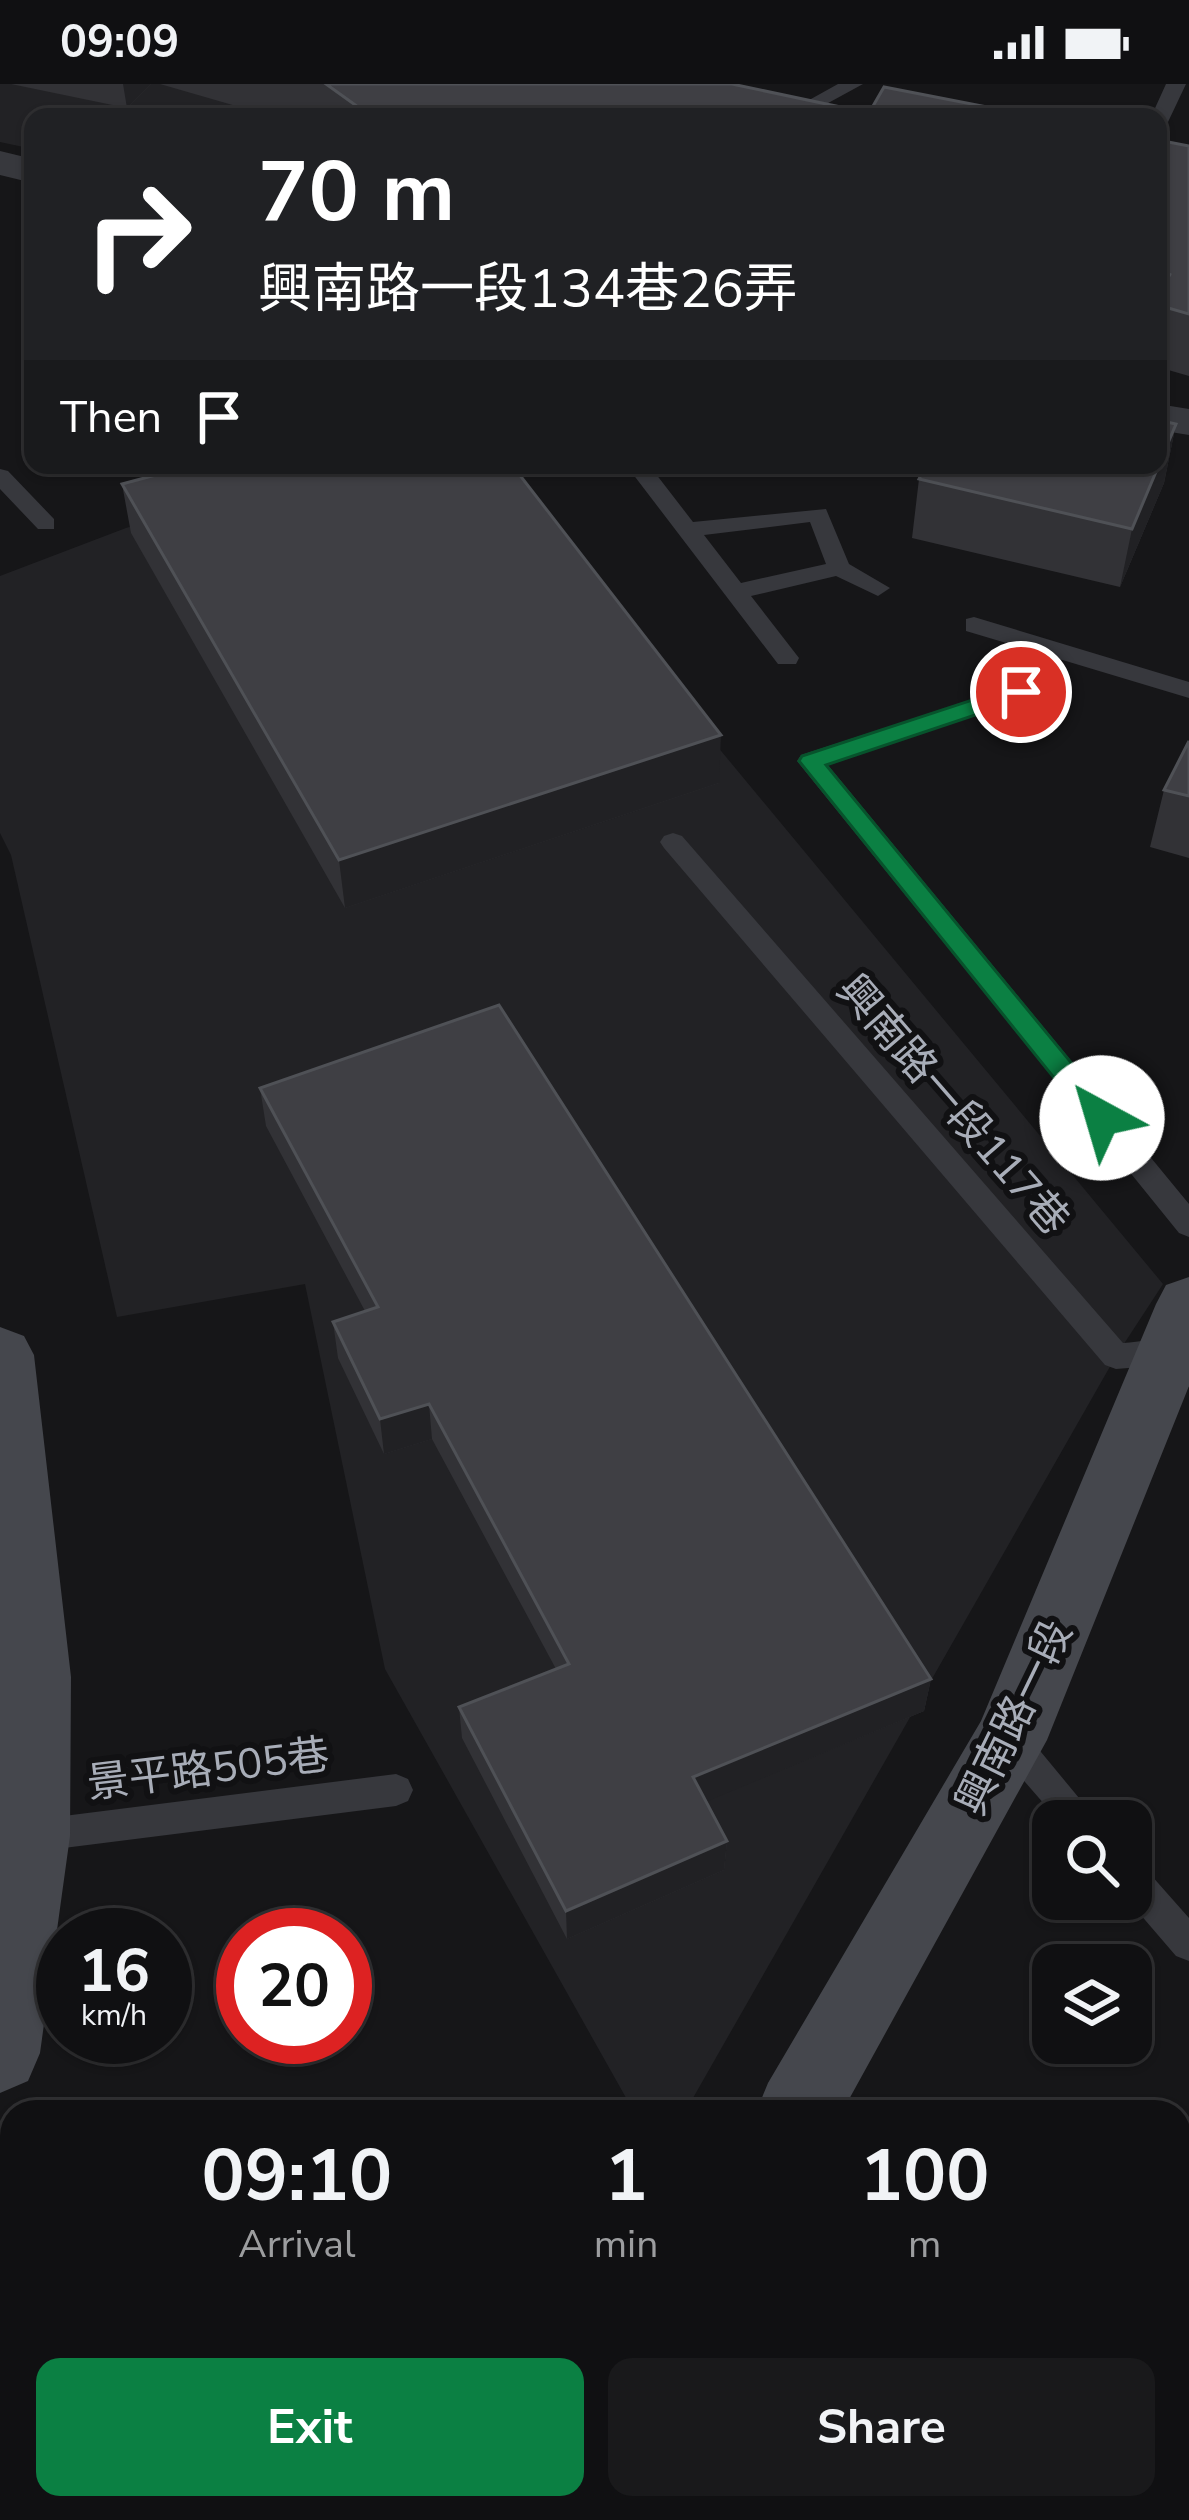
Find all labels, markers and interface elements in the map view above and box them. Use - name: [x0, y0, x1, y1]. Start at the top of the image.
- text: 09:09: [60, 12, 179, 73]
- text: 70 m: [258, 135, 455, 250]
- icon: right: [60, 156, 216, 312]
- text: 興南路一段134巷26弄: [258, 252, 798, 326]
- icon: arrive: [186, 384, 252, 450]
- text: Then: [60, 387, 162, 448]
- pin: [970, 641, 1072, 743]
- icon: arrive: [988, 659, 1054, 725]
- street label: 興南路一段117巷: [824, 963, 1082, 1247]
- position arrow: [1039, 1055, 1165, 1181]
- street label: 興南路一段: [943, 1611, 1086, 1825]
- street label: 景平路505巷: [84, 1726, 333, 1813]
- map controls: [1032, 1800, 1152, 2064]
- button: search: [1032, 1800, 1152, 1920]
- speed limit sign: 20: [216, 1908, 372, 2064]
- text: 16: [78, 1930, 150, 2012]
- button: layers: [1032, 1944, 1152, 2064]
- text: km/h: [81, 1995, 147, 2036]
- text: 09:10: [202, 2127, 392, 2225]
- text: 1: [604, 2127, 648, 2225]
- text: 100: [860, 2127, 989, 2225]
- text: Arrival: [238, 2218, 356, 2271]
- text: min: [594, 2218, 658, 2271]
- text: m: [908, 2218, 941, 2271]
- button: Exit: [36, 2358, 584, 2496]
- button: Share: [608, 2358, 1155, 2496]

